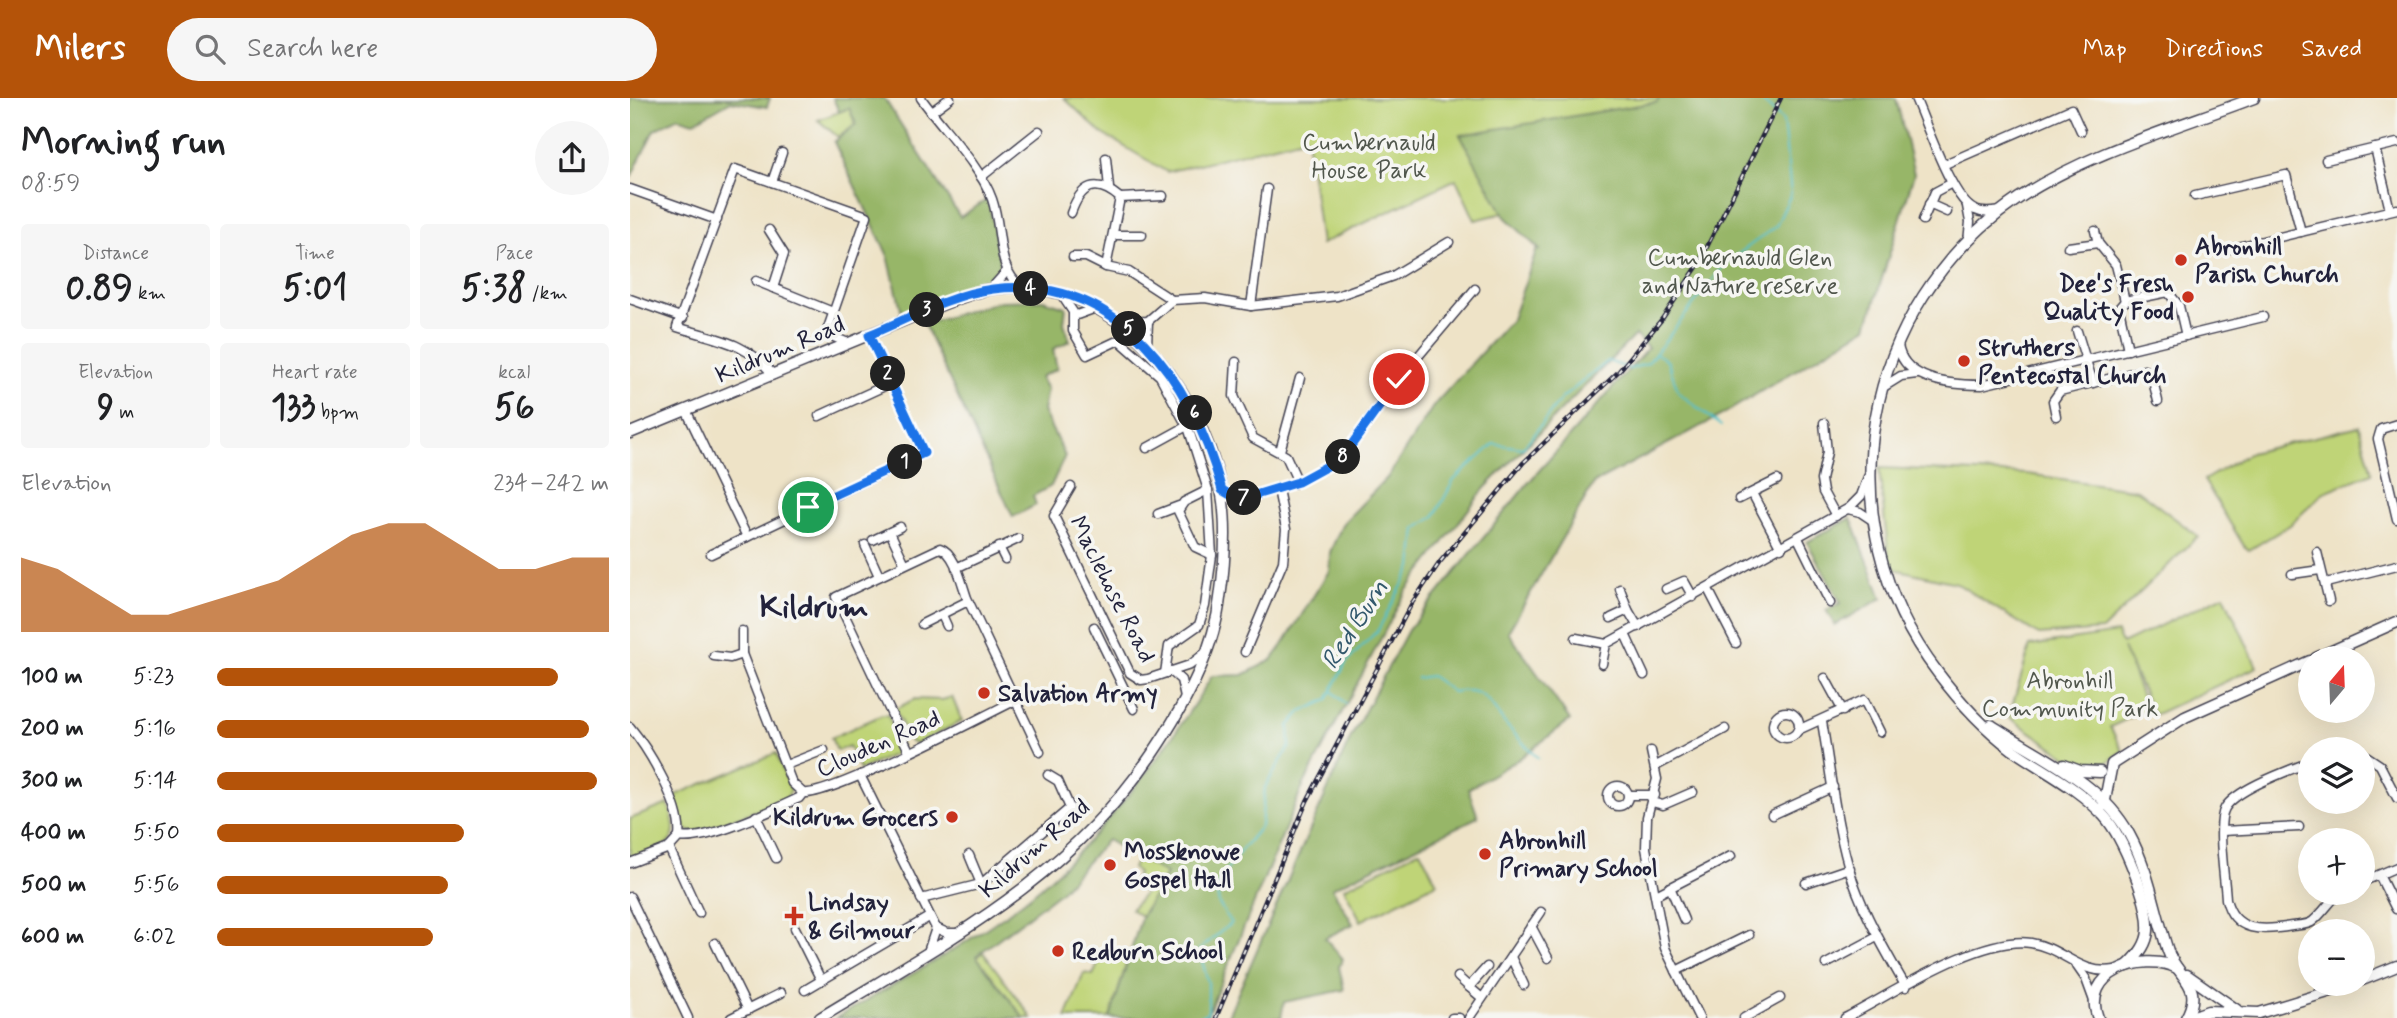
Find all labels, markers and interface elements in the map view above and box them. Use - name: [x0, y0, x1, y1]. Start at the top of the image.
- search box: [167, 18, 657, 81]
- text: Milers: [35, 27, 125, 71]
- icon: search: [191, 30, 229, 68]
- text: Search here: [247, 32, 378, 66]
- text: Map: [2083, 34, 2127, 65]
- text: Directions: [2165, 34, 2263, 65]
- text: Saved: [2301, 34, 2362, 65]
- text: Morning run: [21, 118, 226, 167]
- button: share: [535, 121, 609, 195]
- park label: Cumbernauld House Park: [1302, 128, 1436, 187]
- text: 08:59: [21, 169, 80, 199]
- place label: Abronhill Parish Church: [2195, 232, 2339, 291]
- text: Distance: [82, 241, 149, 266]
- text: Time: [295, 241, 335, 266]
- text: Pace: [495, 241, 533, 266]
- park label: Cumbernauld Glen and Nature reserve: [1642, 243, 1838, 302]
- marker: Abronhill Parish Church: [2173, 252, 2189, 268]
- text: 0.89: [66, 266, 133, 312]
- text: 5:01: [283, 266, 347, 312]
- text: 5:38: [461, 266, 526, 312]
- place label: Dee's Fresh Quality Food: [2043, 269, 2174, 328]
- pin: 4: [1014, 272, 1048, 306]
- text: 4: [1025, 276, 1036, 301]
- text: km: [133, 281, 166, 306]
- text: /km: [526, 281, 568, 306]
- marker: Dee's Fresh Quality Food: [2180, 289, 2196, 305]
- pin: 3: [910, 292, 944, 328]
- text: 3: [922, 297, 931, 322]
- street label: Kildrum Road: [711, 309, 850, 391]
- pin: 5: [1112, 312, 1146, 346]
- text: 5: [1123, 316, 1134, 341]
- place label: Struthers Pentecostal Church: [1978, 333, 2167, 392]
- pin: [1369, 349, 1429, 409]
- marker: Struthers Pentecostal Church: [1956, 353, 1972, 369]
- pin: 2: [870, 356, 906, 392]
- text: Elevation: [78, 360, 153, 385]
- text: Heart rate: [272, 360, 358, 385]
- text: kcal: [498, 360, 530, 385]
- icon: check: [1380, 360, 1418, 398]
- text: 2: [883, 361, 892, 386]
- text: 9: [97, 385, 114, 431]
- text: 133: [271, 385, 316, 431]
- text: 56: [494, 385, 535, 431]
- pin: 6: [1178, 396, 1212, 430]
- text: m: [114, 400, 134, 425]
- text: bpm: [316, 400, 359, 425]
- text: 6: [1190, 400, 1199, 425]
- pin: 8: [1326, 440, 1360, 474]
- pin: 1: [888, 444, 922, 480]
- text: 8: [1337, 444, 1348, 469]
- text: 1: [900, 449, 909, 474]
- text: Elevation: [21, 469, 112, 499]
- text: 234–242 m: [493, 469, 609, 499]
- pin: [778, 477, 838, 537]
- pin: 7: [1226, 480, 1262, 516]
- text: 7: [1238, 485, 1249, 510]
- icon: arrive: [789, 488, 827, 526]
- street label: Maclehose Road: [1061, 511, 1162, 668]
- water label: Red Burn: [1314, 574, 1397, 676]
- district label: Kildrum: [759, 587, 869, 629]
- north arrow: [2298, 646, 2375, 723]
- map controls: [2298, 646, 2375, 996]
- text: 100 m: [21, 662, 83, 692]
- text: 5:23: [133, 662, 174, 692]
- park label: Abronhill Community Park: [1982, 666, 2158, 725]
- place label: Salvation Army: [998, 679, 1158, 710]
- marker: Salvation Army: [976, 685, 992, 701]
- street label: Clouden Road: [812, 703, 945, 785]
- text: 200 m: [21, 714, 84, 744]
- text: 5:16: [133, 714, 176, 744]
- button: layers: [2298, 737, 2375, 814]
- text: 300 m: [21, 766, 83, 796]
- text: 5:14: [133, 766, 177, 796]
- street label: Kildrum Road: [973, 792, 1097, 906]
- place label: Kildrum Grocers: [773, 803, 939, 834]
- marker: Kildrum Grocers: [944, 809, 960, 825]
- text: 400 m: [21, 818, 86, 848]
- text: 5:50: [133, 818, 180, 848]
- place label: Abronhill Primary School: [1499, 826, 1658, 885]
- button: +: [2298, 828, 2375, 905]
- place label: Mossknowe Gospel Hall: [1124, 837, 1241, 896]
- marker: Abronhill Primary School: [1477, 846, 1493, 862]
- marker: Mossknowe Gospel Hall: [1102, 857, 1118, 873]
- text: 500 m: [21, 870, 86, 900]
- text: 5:56: [133, 870, 179, 900]
- place label: Lindsay & Gilmour: [808, 888, 915, 947]
- marker: Lindsay & Gilmour: [786, 908, 802, 924]
- button: −: [2298, 919, 2375, 996]
- text: 600 m: [21, 922, 84, 952]
- text: 6:02: [133, 922, 176, 952]
- place label: Redburn School: [1072, 937, 1224, 968]
- marker: Redburn School: [1050, 943, 1066, 959]

